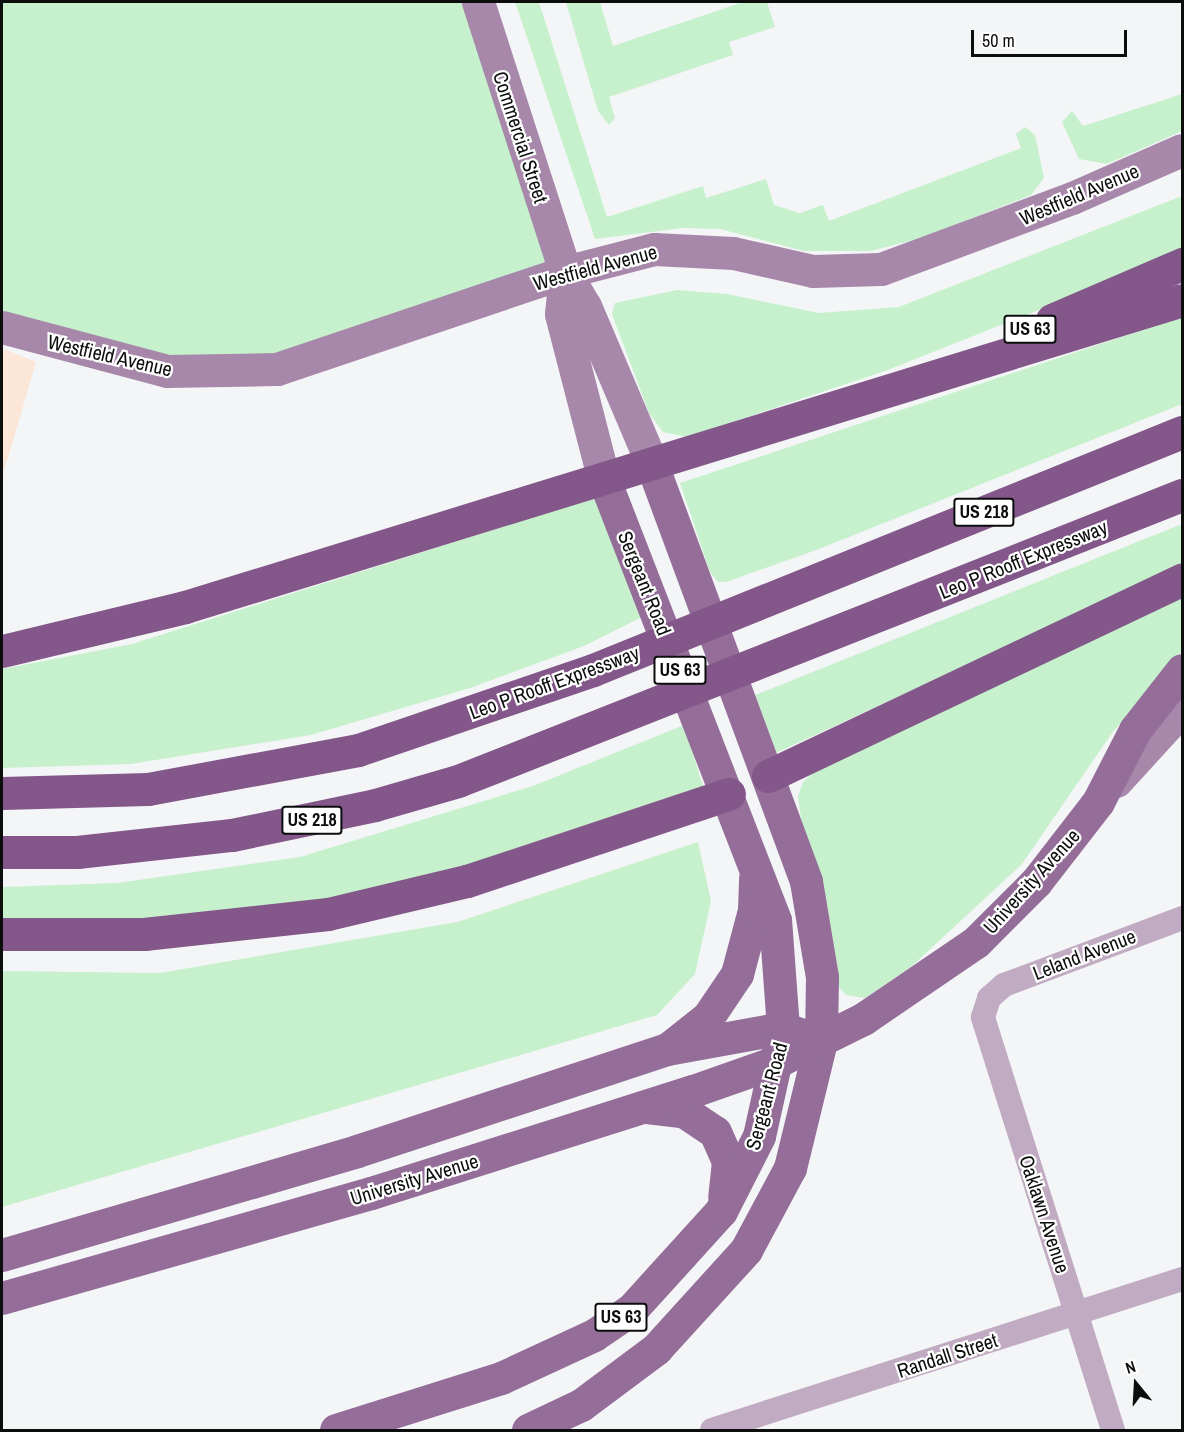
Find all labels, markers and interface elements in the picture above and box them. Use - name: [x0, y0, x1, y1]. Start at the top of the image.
- scale bar: [974, 18, 1130, 56]
- text: 50 m: [982, 28, 1015, 53]
- street label: Commercial Street: [488, 68, 554, 206]
- street label: Westfield Avenue: [1015, 158, 1143, 230]
- street label: Westfield Avenue: [530, 239, 660, 295]
- road number: US 63: [1003, 314, 1057, 344]
- street label: Westfield Avenue: [45, 329, 175, 381]
- road number: US 218: [952, 497, 1016, 527]
- street label: Leo P Rooff Expressway: [935, 514, 1111, 604]
- street label: Sergeant Road: [613, 527, 677, 639]
- street label: Leo P Rooff Expressway: [466, 640, 642, 724]
- road number: US 63: [653, 655, 707, 685]
- road number: US 218: [280, 805, 344, 835]
- street label: University Avenue: [977, 823, 1085, 939]
- street label: Leland Avenue: [1029, 923, 1139, 985]
- street label: Sergeant Road: [740, 1040, 792, 1152]
- street label: University Avenue: [347, 1148, 481, 1210]
- street label: Oaklawn Avenue: [1014, 1151, 1076, 1277]
- road number: US 63: [594, 1302, 648, 1332]
- street label: Randall Street: [894, 1328, 1000, 1382]
- north arrow: [1106, 1354, 1166, 1414]
- text: N: [1123, 1355, 1138, 1379]

